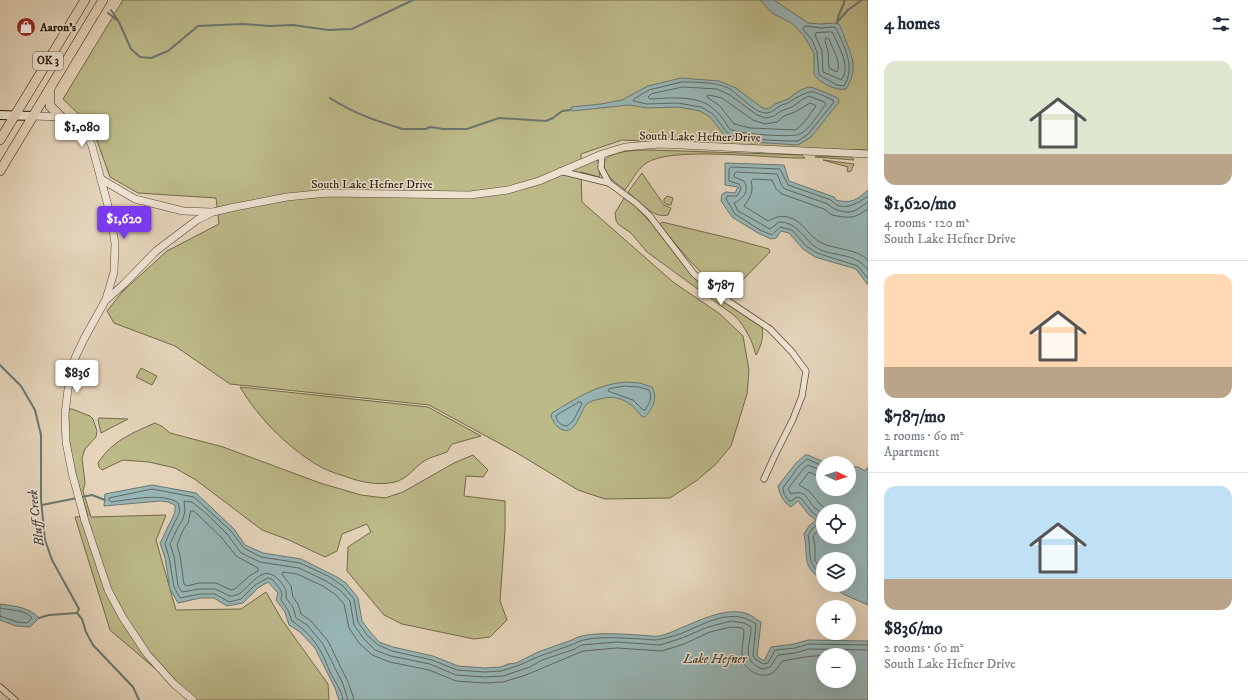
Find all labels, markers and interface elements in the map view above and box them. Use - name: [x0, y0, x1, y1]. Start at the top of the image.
- text: 4 homes: [884, 13, 940, 35]
- icon: filters: [1210, 13, 1232, 35]
- shop icon: Aaron's: [15, 16, 37, 38]
- place label: Aaron's: [39, 20, 76, 35]
- road number: OK 3: [33, 52, 63, 70]
- icon: home: [1022, 87, 1094, 159]
- pin: $1,080: [49, 114, 115, 148]
- text: $1,080: [64, 119, 100, 135]
- street label: South Lake Hefner Drive: [639, 128, 761, 146]
- street label: South Lake Hefner Drive: [311, 177, 433, 192]
- text: $1,620/mo: [884, 193, 956, 215]
- pin: $1,620: [91, 206, 157, 240]
- text: $1,620: [106, 211, 142, 227]
- text: 4 rooms · 120 m²: [884, 215, 969, 231]
- text: South Lake Hefner Drive: [884, 231, 1016, 247]
- pin: $787: [697, 272, 745, 306]
- text: $787: [707, 277, 735, 293]
- icon: home: [1022, 300, 1094, 372]
- pin: $836: [53, 360, 101, 394]
- text: $836: [64, 365, 90, 381]
- text: $787/mo: [884, 406, 945, 428]
- text: 2 rooms · 60 m²: [884, 428, 964, 444]
- text: Apartment: [884, 444, 939, 460]
- north arrow: [816, 456, 856, 496]
- map controls: [816, 456, 856, 688]
- water label: Bluff Creek: [25, 488, 49, 548]
- button: locate: [816, 504, 856, 544]
- icon: home: [1022, 512, 1094, 584]
- button: layers: [816, 552, 856, 592]
- button: +: [816, 600, 856, 640]
- text: $836/mo: [884, 618, 943, 640]
- text: 2 rooms · 60 m²: [884, 640, 964, 656]
- button: −: [816, 648, 856, 688]
- water label: Lake Hefner: [682, 651, 748, 667]
- text: South Lake Hefner Drive: [884, 656, 1016, 672]

